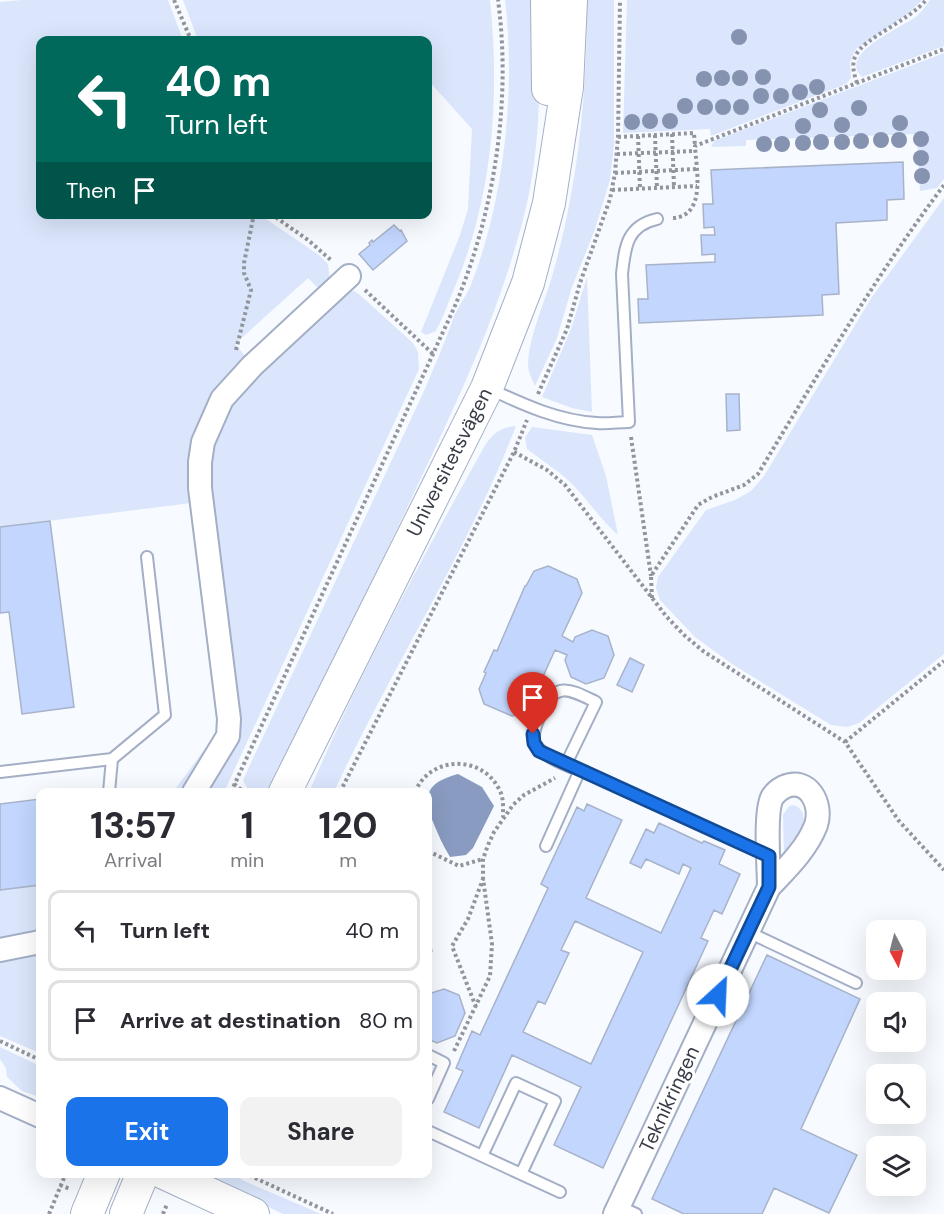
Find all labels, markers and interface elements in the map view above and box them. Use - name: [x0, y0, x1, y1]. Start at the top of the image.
- text: 40 m: [165, 54, 271, 109]
- icon: left: [66, 60, 144, 138]
- text: Turn left: [165, 107, 268, 142]
- icon: arrive: [128, 174, 161, 207]
- text: Then: [66, 176, 116, 205]
- street label: Universitetsvägen: [400, 383, 498, 541]
- pin: [507, 672, 558, 734]
- icon: arrive: [516, 681, 549, 714]
- text: 13:57: [90, 802, 176, 849]
- text: 1: [241, 802, 254, 849]
- text: 120: [319, 802, 378, 849]
- text: Arrival: [104, 847, 162, 873]
- text: min: [230, 847, 264, 873]
- text: m: [339, 847, 357, 873]
- icon: left: [69, 914, 102, 947]
- text: Turn left: [120, 916, 210, 945]
- text: 40 m: [345, 916, 399, 945]
- north arrow: [866, 920, 926, 980]
- map controls: [866, 920, 926, 1196]
- position arrow: [686, 963, 750, 1027]
- button: sound: [866, 992, 926, 1052]
- icon: arrive: [69, 1004, 102, 1037]
- text: Arrive at destination: [120, 1006, 341, 1035]
- text: 80 m: [359, 1006, 413, 1035]
- street label: Teknikringen: [633, 1042, 705, 1156]
- button: search: [866, 1064, 926, 1124]
- button: Exit: [66, 1097, 228, 1166]
- button: Share: [240, 1097, 402, 1166]
- button: layers: [866, 1136, 926, 1196]

